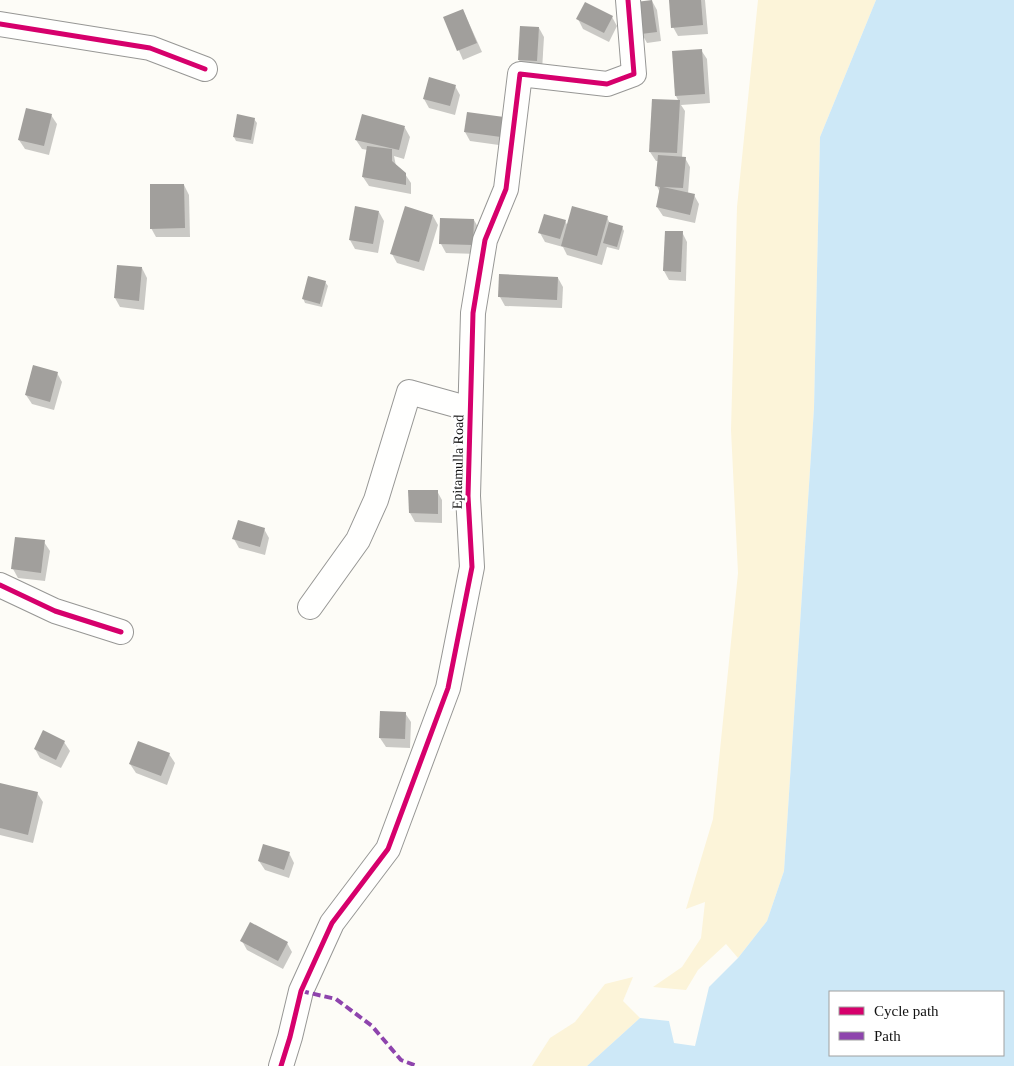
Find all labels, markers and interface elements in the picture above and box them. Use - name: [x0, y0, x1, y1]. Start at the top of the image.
- street label: Epitamulla Road: [450, 415, 466, 509]
- legend: [829, 991, 1004, 1056]
- text: Cycle path: [874, 1003, 939, 1019]
- text: Path: [874, 1028, 901, 1044]

